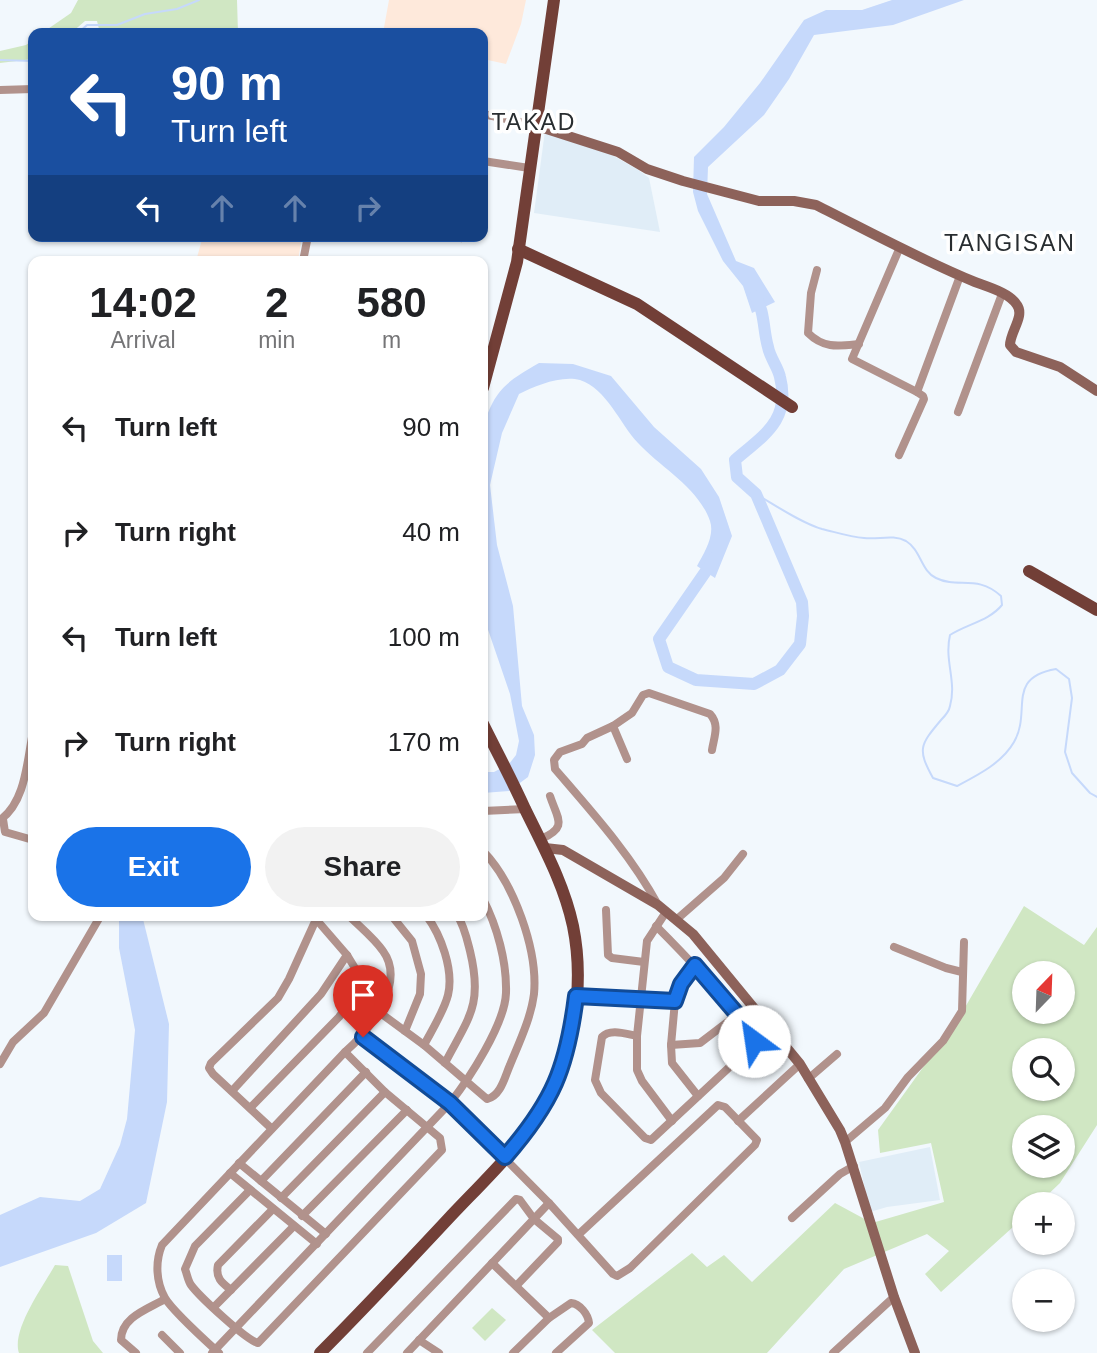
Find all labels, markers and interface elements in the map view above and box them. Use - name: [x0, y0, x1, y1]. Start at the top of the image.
- icon: left: [56, 56, 147, 147]
- text: 90 m: [171, 56, 283, 110]
- district label: TAKAD: [492, 109, 576, 135]
- text: Turn left: [171, 113, 287, 149]
- icon: left: [130, 189, 168, 227]
- icon: ahead: [203, 189, 241, 227]
- icon: ahead: [276, 189, 314, 227]
- icon: right: [349, 189, 387, 227]
- district label: TANGISAN: [944, 230, 1076, 256]
- text: 14:02: [89, 279, 197, 326]
- text: 2: [265, 279, 288, 326]
- text: 580: [357, 279, 427, 326]
- text: Arrival: [110, 327, 176, 353]
- text: min: [258, 327, 295, 353]
- text: m: [382, 327, 401, 353]
- icon: left: [56, 409, 94, 447]
- text: Turn left: [115, 412, 217, 442]
- text: 90 m: [402, 412, 460, 442]
- icon: right: [56, 514, 94, 552]
- text: Turn right: [115, 517, 236, 547]
- text: 40 m: [402, 517, 460, 547]
- icon: left: [56, 619, 94, 657]
- text: Turn left: [115, 622, 217, 652]
- text: 100 m: [388, 622, 460, 652]
- icon: right: [56, 724, 94, 762]
- text: Turn right: [115, 727, 236, 757]
- text: 170 m: [388, 727, 460, 757]
- button: Exit: [56, 827, 251, 907]
- button: Share: [265, 827, 460, 907]
- north arrow: [1012, 961, 1074, 1024]
- map controls: [1012, 961, 1075, 1332]
- pin: [333, 965, 393, 1037]
- icon: arrive: [344, 976, 382, 1014]
- position arrow: [717, 1004, 791, 1078]
- button: search: [1012, 1038, 1075, 1101]
- button: layers: [1012, 1115, 1075, 1178]
- button: +: [1012, 1192, 1075, 1255]
- button: −: [1012, 1269, 1075, 1332]

